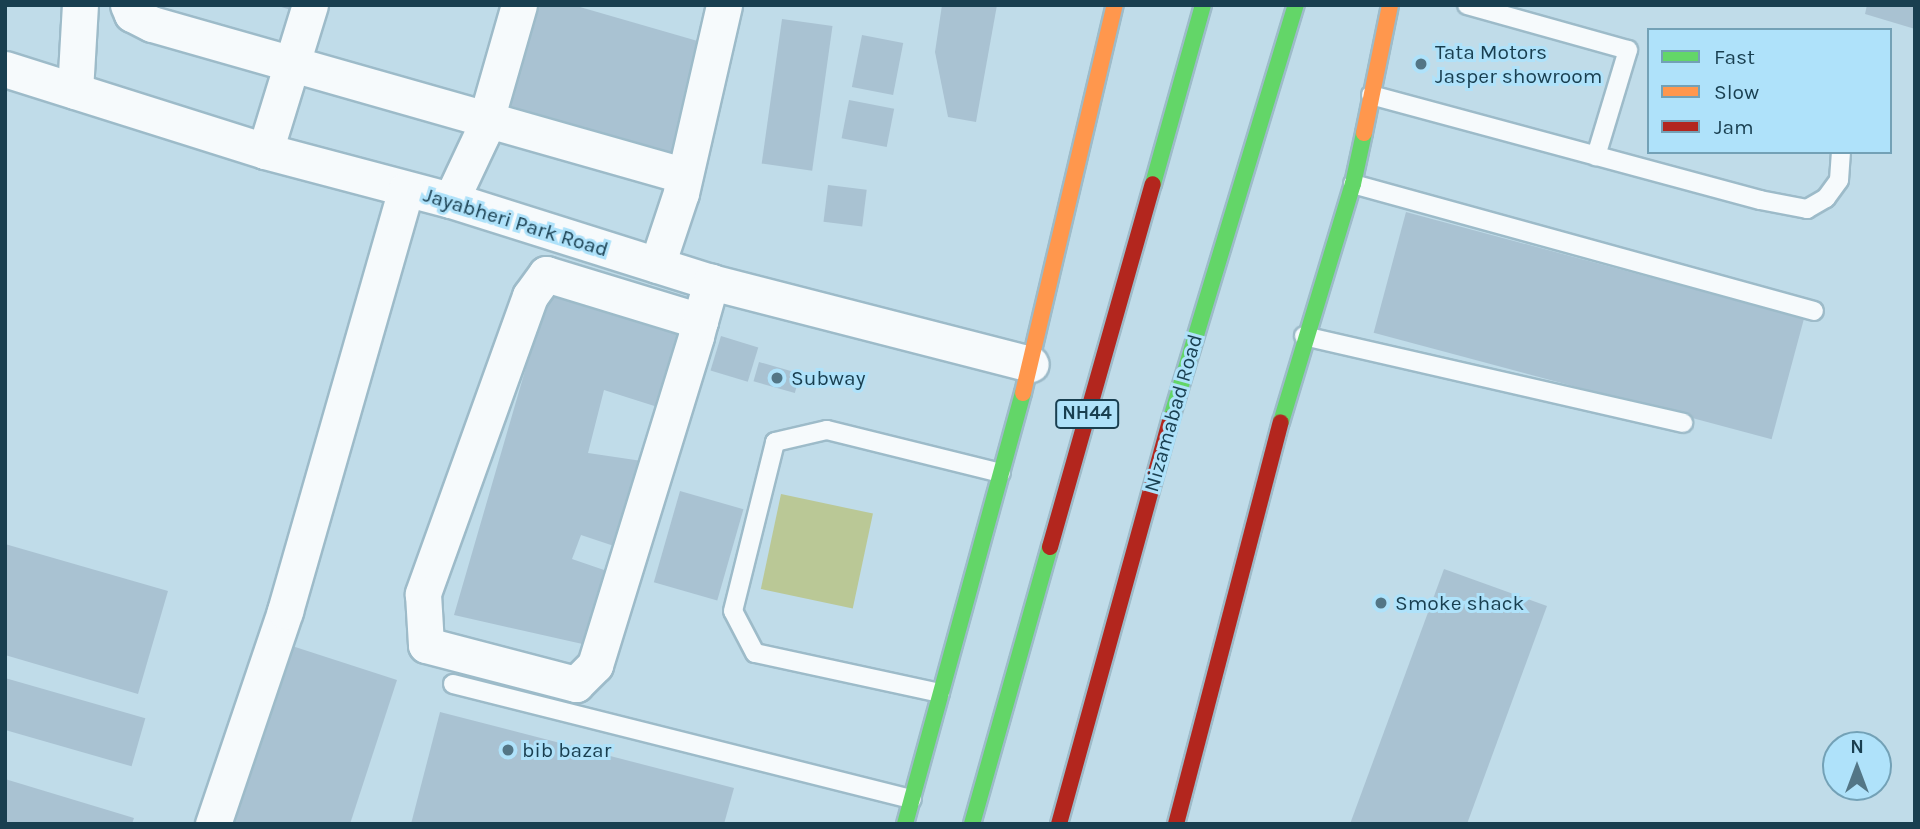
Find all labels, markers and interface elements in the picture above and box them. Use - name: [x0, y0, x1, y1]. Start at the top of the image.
- legend: [1647, 28, 1892, 154]
- place label: Tata Motors Jasper showroom: [1435, 39, 1602, 89]
- text: Fast: [1714, 45, 1755, 69]
- marker: Tata Motors Jasper showroom: [1413, 56, 1429, 72]
- text: Slow: [1714, 80, 1759, 104]
- text: Jam: [1714, 115, 1754, 139]
- street label: Jayabheri Park Road: [420, 182, 612, 262]
- street label: Nizamabad Road: [1138, 331, 1208, 495]
- place label: Subway: [791, 365, 865, 391]
- marker: Subway: [769, 370, 785, 386]
- road number: NH44: [1054, 398, 1120, 430]
- place label: Smoke shack: [1395, 590, 1524, 616]
- marker: Smoke shack: [1373, 595, 1389, 611]
- north arrow: [1822, 731, 1892, 801]
- text: N: [1850, 736, 1864, 758]
- place label: bib bazar: [522, 737, 611, 763]
- marker: bib bazar: [500, 742, 516, 758]

